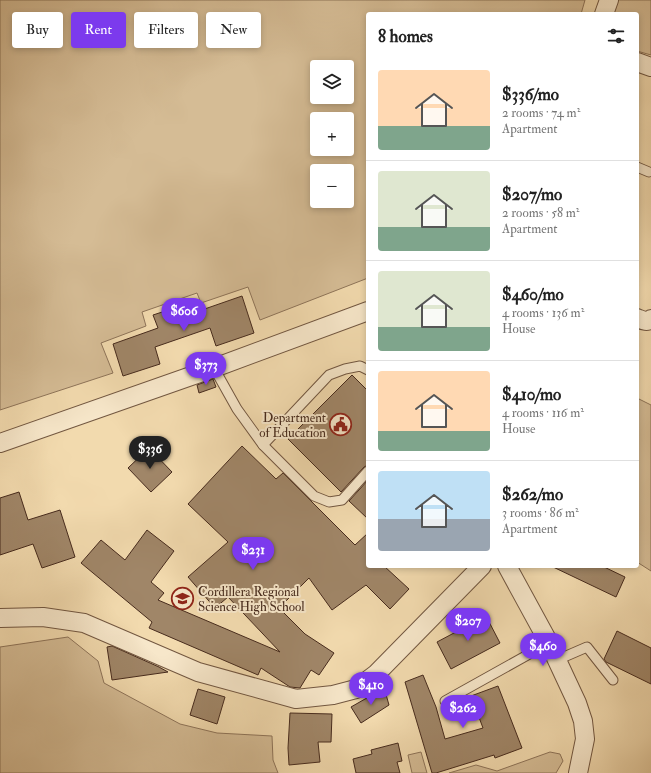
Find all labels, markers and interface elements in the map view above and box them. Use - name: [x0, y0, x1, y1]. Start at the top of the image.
- chip: Buy: [12, 12, 63, 48]
- chip: Rent: [71, 12, 126, 48]
- chip: Filters: [134, 12, 198, 48]
- chip: New: [206, 12, 261, 48]
- icon: filters: [605, 25, 627, 47]
- text: 8 homes: [378, 26, 433, 47]
- map controls: [310, 60, 354, 208]
- button: layers: [310, 60, 354, 104]
- text: $336/mo: [502, 84, 559, 105]
- icon: home: [410, 86, 458, 134]
- text: 2 rooms · 74 m²: [502, 105, 580, 121]
- button: +: [310, 112, 354, 156]
- text: Apartment: [502, 121, 558, 137]
- button: −: [310, 164, 354, 208]
- text: $207/mo: [502, 184, 562, 205]
- icon: home: [410, 187, 458, 235]
- text: 2 rooms · 58 m²: [502, 205, 580, 221]
- text: Apartment: [502, 221, 558, 237]
- text: $460/mo: [502, 284, 564, 305]
- icon: home: [410, 287, 458, 335]
- pin: $606: [160, 298, 208, 332]
- text: $606: [170, 303, 198, 319]
- text: 4 rooms · 136 m²: [502, 305, 584, 321]
- text: House: [502, 321, 535, 337]
- pin: $373: [182, 352, 230, 386]
- text: $373: [194, 357, 218, 373]
- text: $410/mo: [502, 384, 561, 405]
- icon: home: [410, 387, 458, 435]
- text: 4 rooms · 116 m²: [502, 405, 584, 421]
- place label: Department of Education: [259, 410, 326, 441]
- public building icon: Department of Education: [328, 412, 354, 438]
- text: House: [502, 421, 535, 437]
- pin: $336: [126, 436, 174, 470]
- text: $336: [138, 441, 162, 457]
- text: $262/mo: [502, 484, 563, 505]
- icon: home: [410, 487, 458, 535]
- text: 3 rooms · 86 m²: [502, 505, 579, 521]
- text: Apartment: [502, 521, 558, 537]
- pin: $231: [229, 537, 277, 571]
- text: $231: [241, 542, 265, 558]
- place label: Cordillera Regional Science High School: [198, 584, 305, 615]
- school or university icon: Cordillera Regional Science High School: [170, 586, 196, 612]
- pin: $207: [444, 608, 492, 642]
- text: $207: [455, 613, 481, 629]
- pin: $460: [519, 633, 567, 667]
- text: $460: [529, 638, 557, 654]
- pin: $410: [347, 672, 395, 706]
- text: $410: [358, 677, 384, 693]
- pin: $262: [439, 695, 487, 729]
- text: $262: [449, 700, 477, 716]

